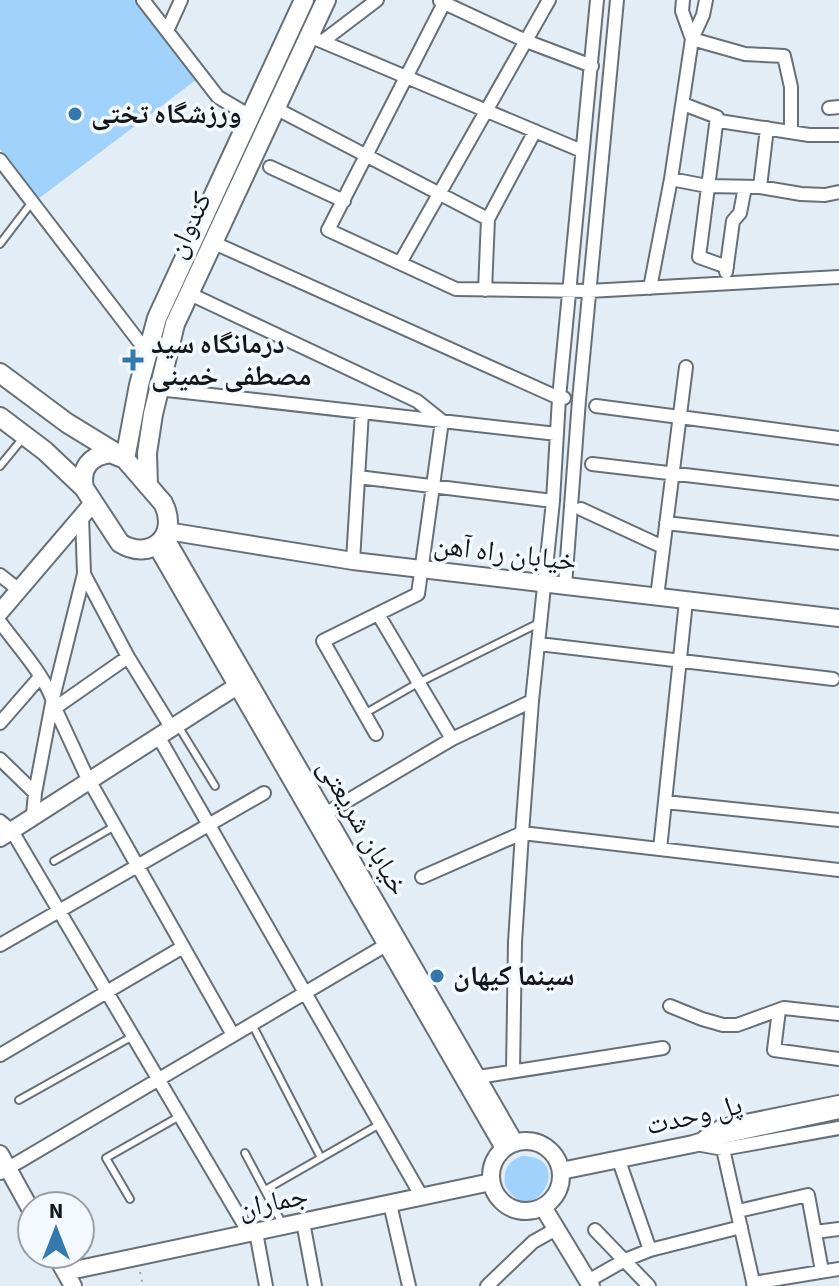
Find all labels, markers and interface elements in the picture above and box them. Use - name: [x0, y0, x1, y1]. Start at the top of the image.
- place label: ورزشگاه تختی: [91, 94, 242, 134]
- marker: ورزشگاه تختی: [66, 105, 84, 123]
- street label: کندوان: [156, 185, 222, 265]
- place label: درمانگاه سید مصطفی خمینی: [151, 324, 311, 396]
- marker: درمانگاه سید مصطفی خمینی: [122, 349, 144, 371]
- street label: خیابان راه آهن: [431, 524, 579, 582]
- street label: خیابان شریعتی: [308, 751, 418, 903]
- place label: سینما کیهان: [453, 956, 575, 996]
- marker: سینما کیهان: [428, 967, 446, 985]
- street label: پل وحدت: [642, 1085, 746, 1145]
- street label: جماران: [234, 1175, 312, 1229]
- north arrow: [16, 1190, 96, 1270]
- text: N: [49, 1195, 63, 1227]

